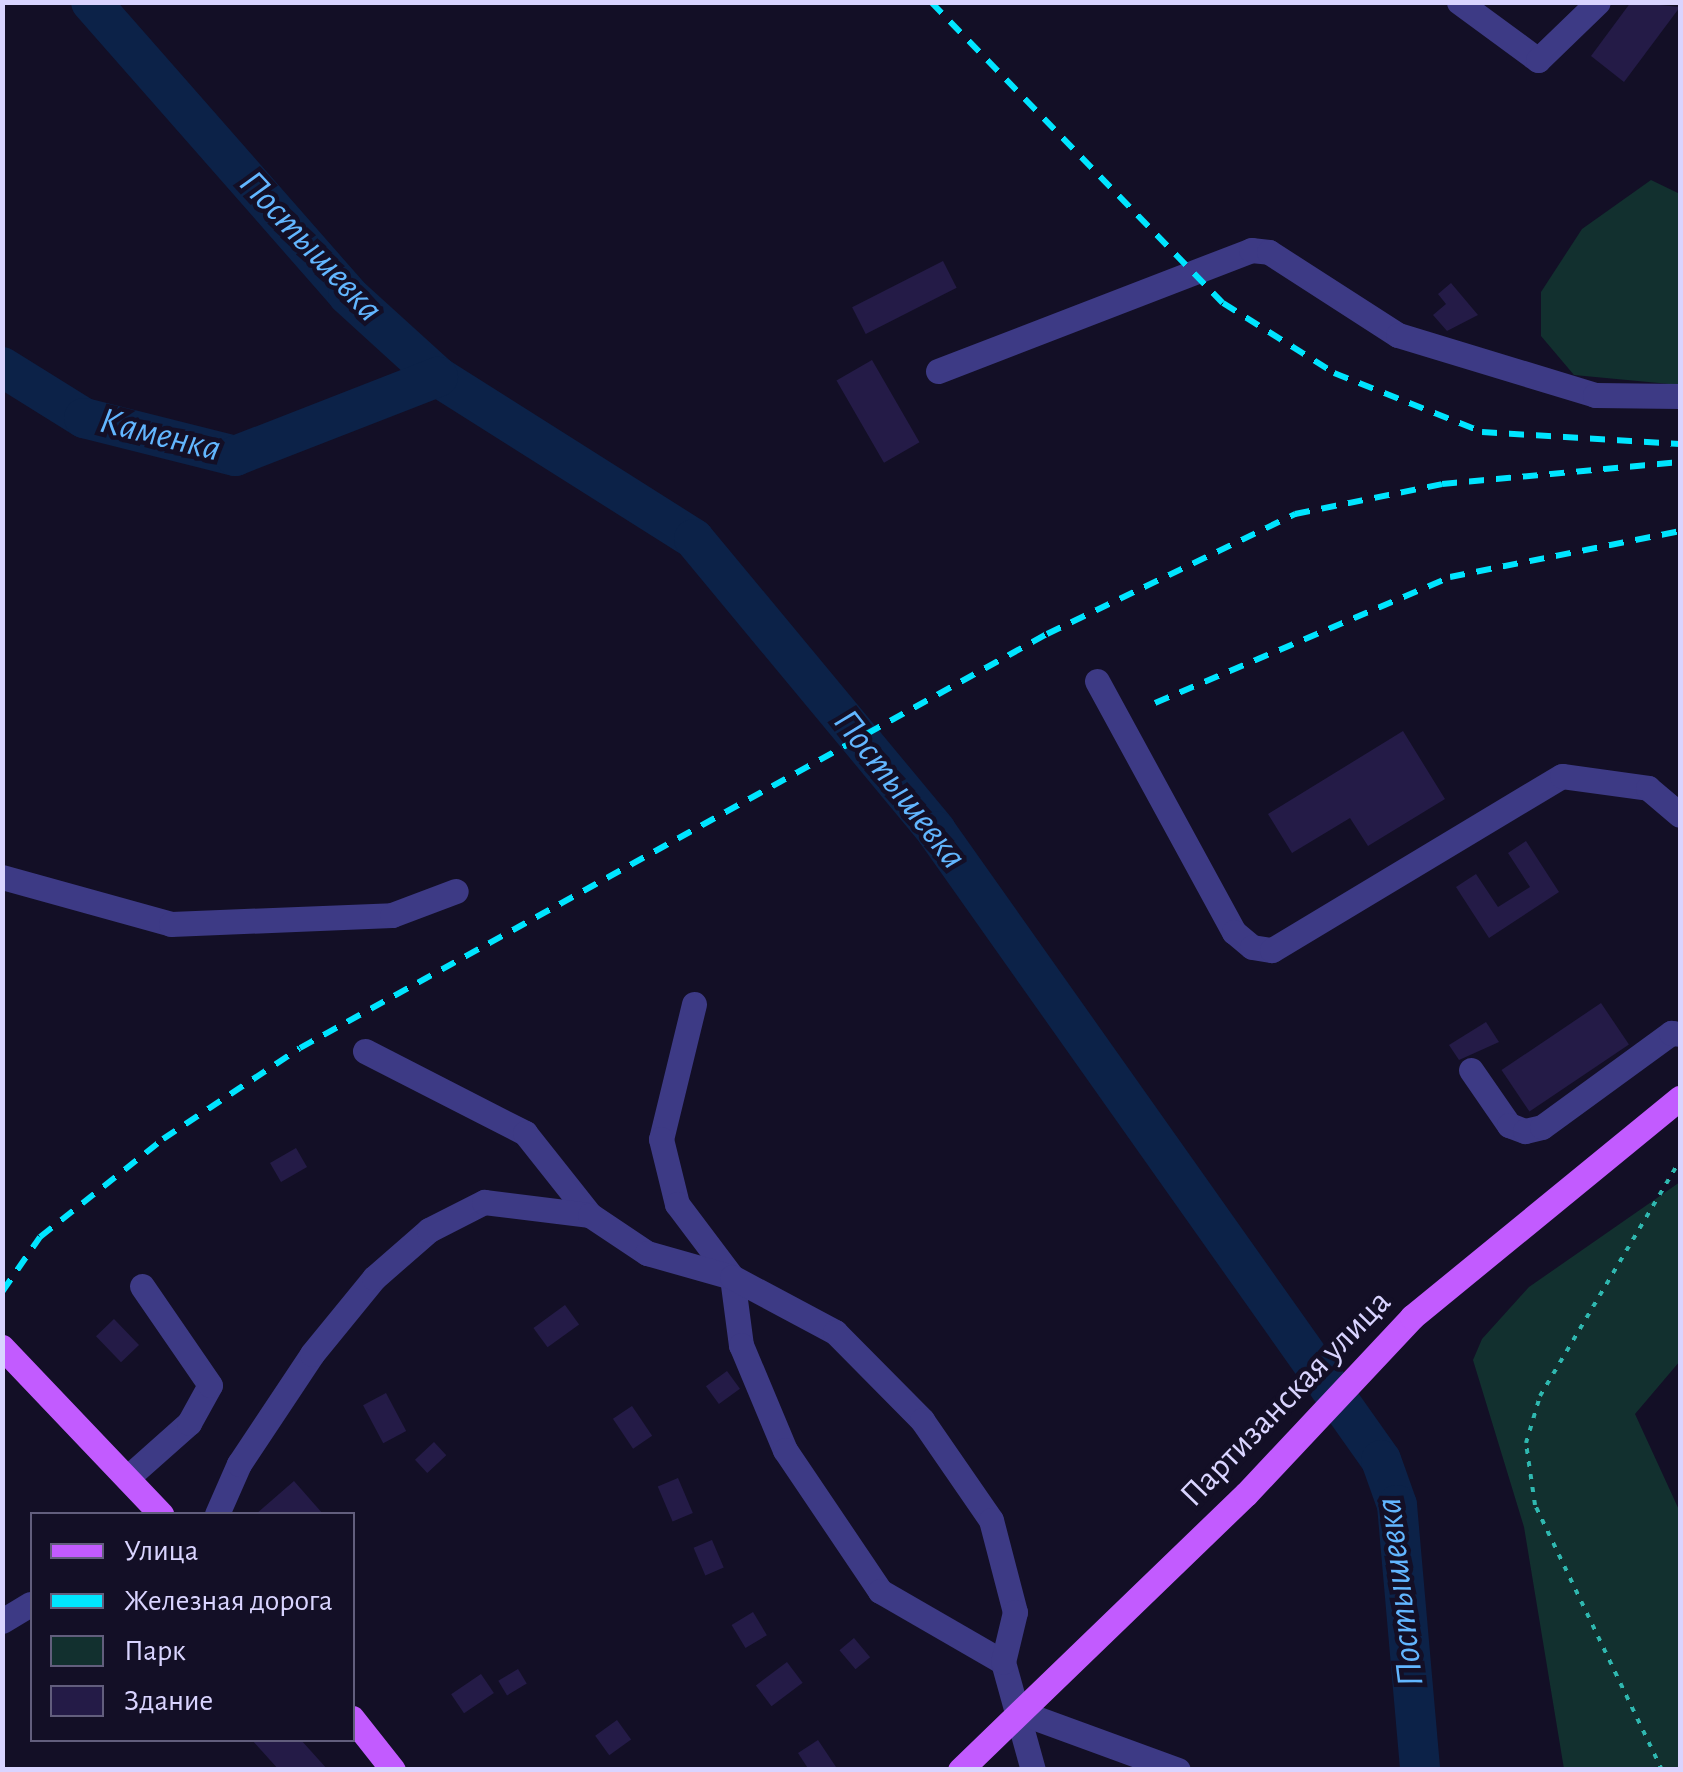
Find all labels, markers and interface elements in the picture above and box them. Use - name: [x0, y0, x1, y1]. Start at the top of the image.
- water label: Постышевка: [229, 162, 391, 332]
- water label: Каменка: [95, 399, 225, 473]
- water label: Постышевка: [823, 701, 975, 879]
- street label: Партизанская улица: [1172, 1282, 1400, 1516]
- water label: Постышевка: [1367, 1495, 1435, 1689]
- legend: [30, 1512, 355, 1742]
- text: Улица: [124, 1536, 199, 1566]
- text: Железная дорога: [124, 1586, 333, 1616]
- text: Парк: [124, 1636, 186, 1666]
- text: Здание: [124, 1686, 213, 1716]

